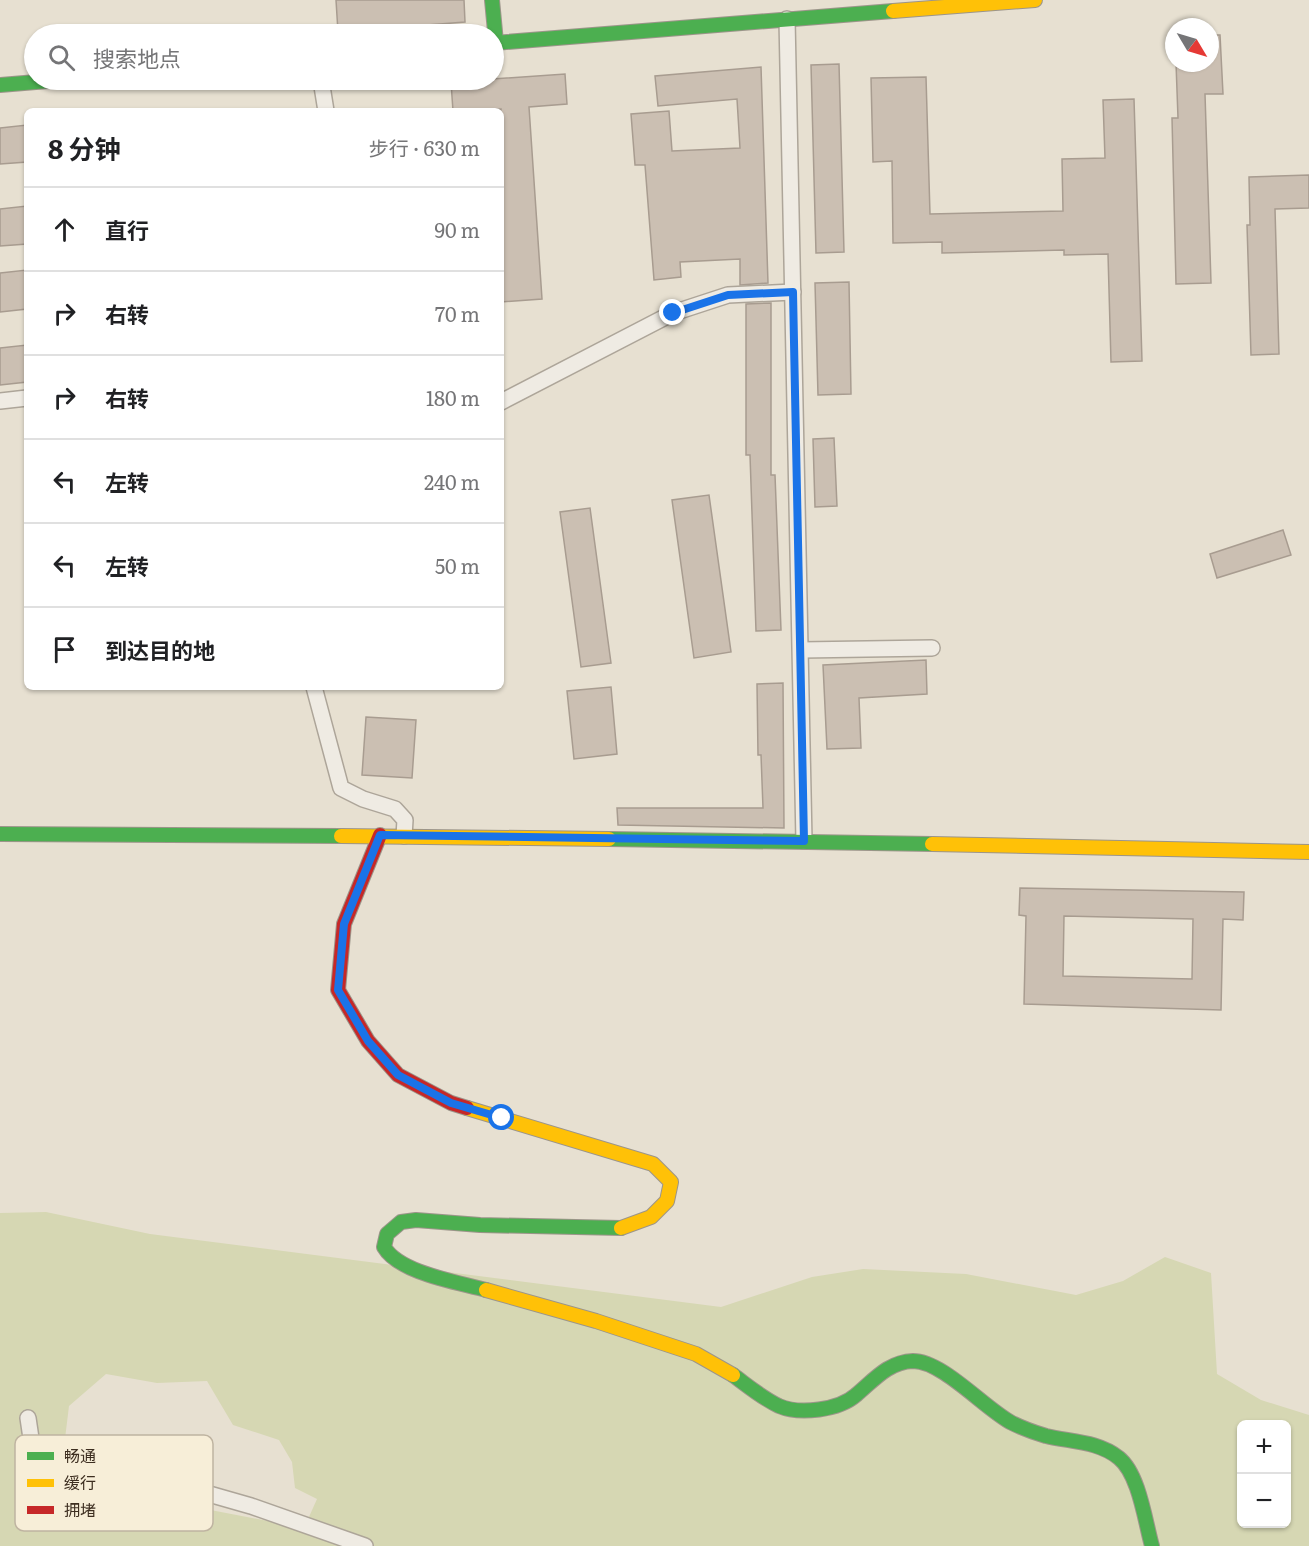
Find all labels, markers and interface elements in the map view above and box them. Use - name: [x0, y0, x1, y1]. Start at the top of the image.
- north arrow: [1165, 18, 1219, 72]
- search box: [24, 24, 504, 90]
- icon: search: [45, 41, 78, 74]
- text: 搜索地点: [93, 41, 181, 74]
- text: 8 分钟: [48, 128, 121, 167]
- text: 步行 · 630 m: [369, 132, 480, 162]
- icon: ahead: [48, 213, 81, 246]
- text: 直行: [105, 213, 149, 246]
- text: 90 m: [435, 214, 480, 244]
- icon: right: [48, 297, 81, 330]
- text: 右转: [105, 297, 149, 330]
- text: 70 m: [435, 298, 480, 328]
- route end: [659, 299, 685, 325]
- icon: right: [48, 381, 81, 414]
- text: 右转: [105, 381, 149, 414]
- text: 180 m: [426, 382, 480, 412]
- icon: left: [48, 465, 81, 498]
- text: 左转: [105, 465, 149, 498]
- text: 240 m: [424, 466, 480, 496]
- icon: left: [48, 549, 81, 582]
- text: 左转: [105, 549, 149, 582]
- text: 50 m: [435, 550, 480, 580]
- icon: arrive: [48, 633, 81, 666]
- text: 到达目的地: [105, 633, 215, 666]
- route start: [488, 1104, 514, 1130]
- map controls: [1237, 1420, 1291, 1528]
- button: +: [1237, 1420, 1291, 1474]
- legend: [15, 1435, 213, 1531]
- text: 畅通: [64, 1443, 96, 1467]
- text: 缓行: [64, 1470, 96, 1494]
- button: −: [1237, 1474, 1291, 1528]
- text: 拥堵: [64, 1497, 96, 1521]

